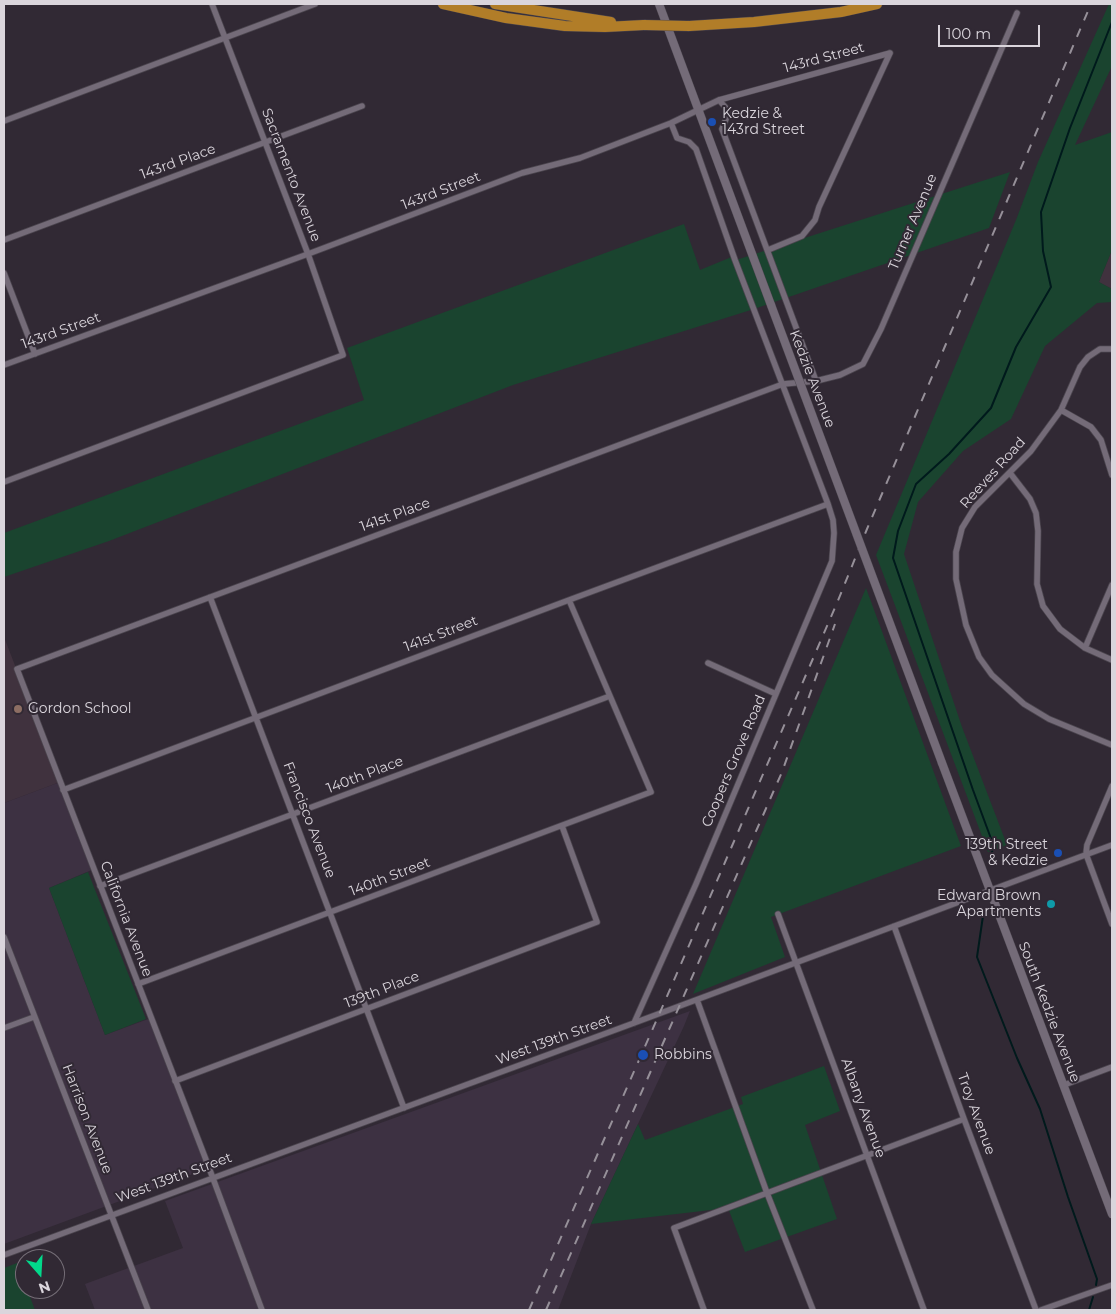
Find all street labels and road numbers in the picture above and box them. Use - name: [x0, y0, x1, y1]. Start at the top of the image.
- street label: 143rd Street: [782, 39, 866, 77]
- street label: Sacramento Avenue: [258, 106, 324, 244]
- street label: 143rd Place: [138, 141, 218, 183]
- street label: 143rd Street: [399, 168, 483, 214]
- street label: Turner Avenue: [885, 171, 941, 273]
- street label: 143rd Street: [19, 309, 103, 353]
- street label: Kedzie Avenue: [786, 328, 838, 430]
- street label: Reeves Road: [957, 434, 1029, 512]
- street label: 141st Place: [358, 495, 432, 535]
- street label: 141st Street: [402, 612, 480, 656]
- street label: Coopers Grove Road: [699, 692, 769, 830]
- street label: 140th Place: [324, 753, 406, 797]
- street label: Francisco Avenue: [279, 760, 339, 880]
- street label: 140th Street: [347, 854, 433, 900]
- street label: California Avenue: [96, 859, 156, 979]
- street label: South Kedzie Avenue: [1014, 939, 1084, 1085]
- street label: 139th Place: [342, 968, 422, 1012]
- street label: West 139th Street: [494, 1011, 614, 1069]
- street label: Albany Avenue: [837, 1056, 889, 1160]
- street label: Harrison Avenue: [58, 1062, 116, 1176]
- street label: Troy Avenue: [953, 1071, 999, 1157]
- street label: West 139th Street: [114, 1149, 234, 1207]

